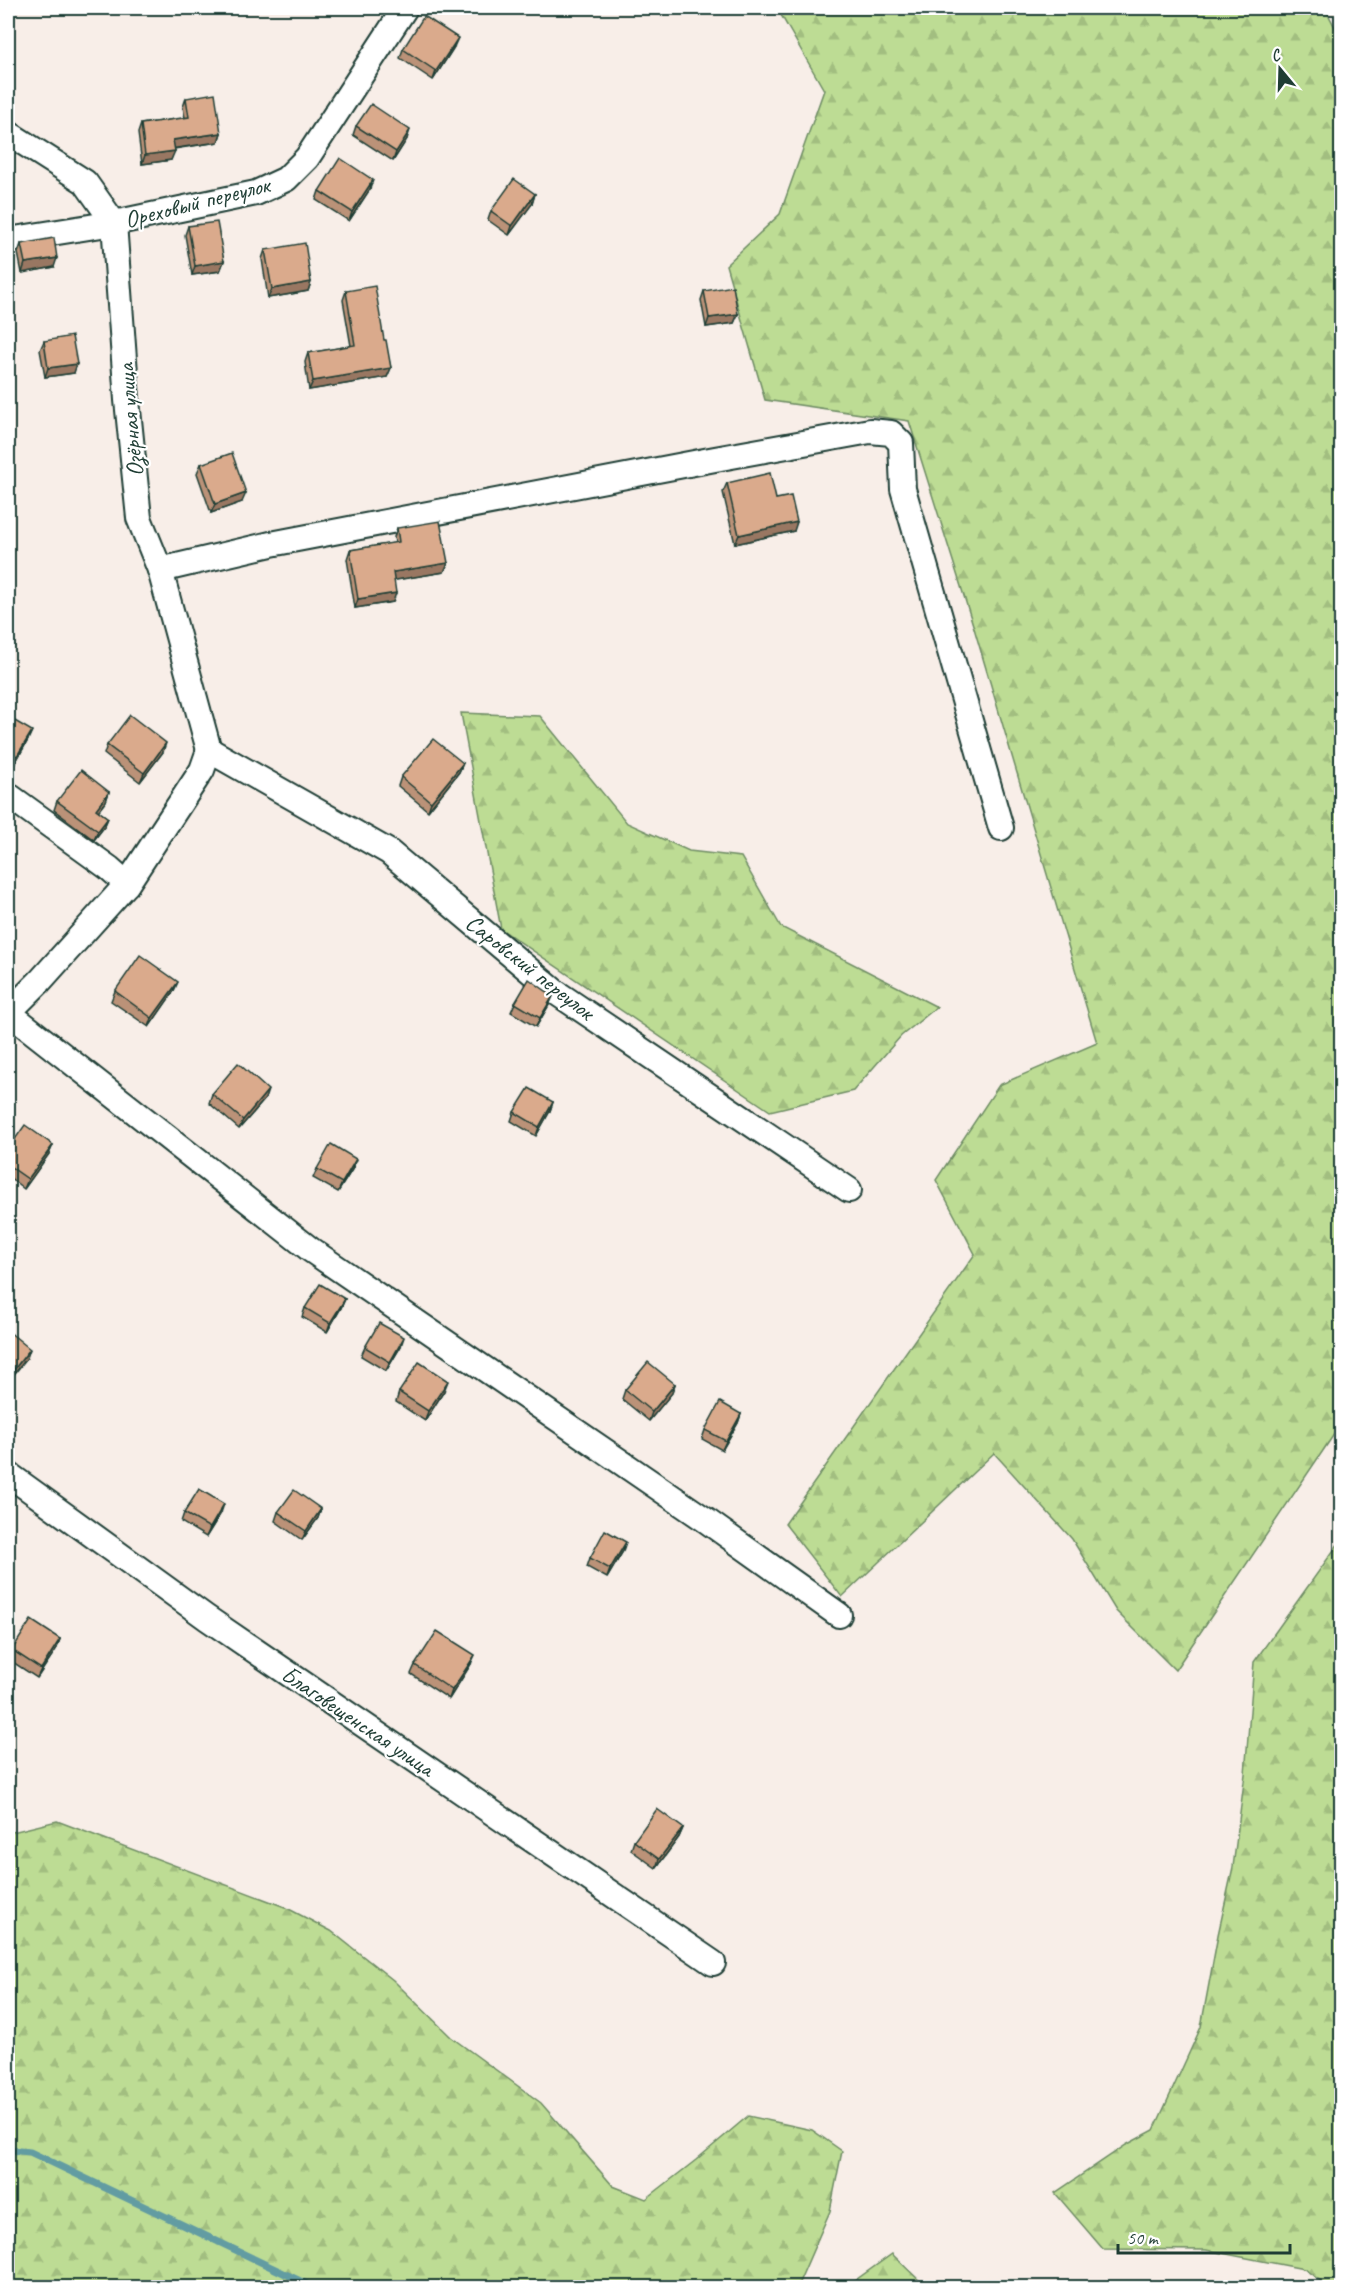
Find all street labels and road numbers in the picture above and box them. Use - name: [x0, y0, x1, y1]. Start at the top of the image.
- street label: Ореховый переулок: [122, 169, 275, 234]
- street label: Озёрная улица: [110, 361, 151, 478]
- street label: Саровский переулок: [460, 907, 602, 1028]
- street label: Благовещенская улица: [276, 1659, 442, 1784]

